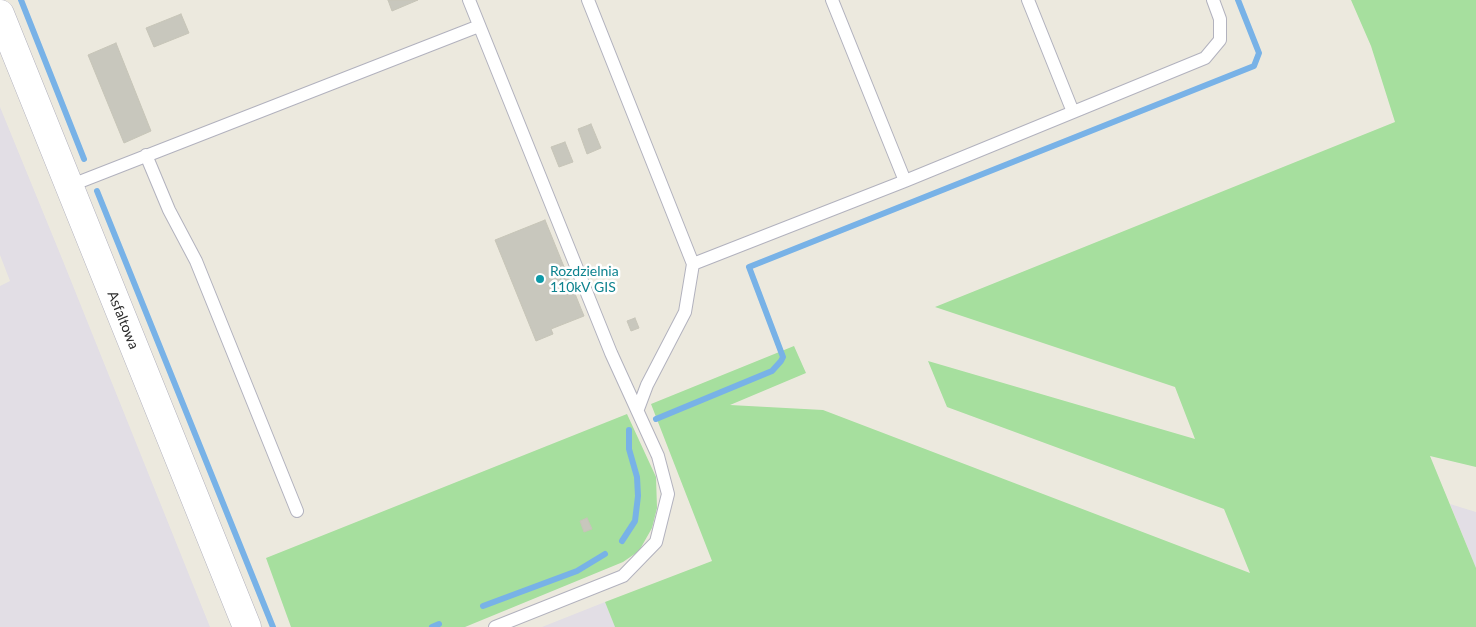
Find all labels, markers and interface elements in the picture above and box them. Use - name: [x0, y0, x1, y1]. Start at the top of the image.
- place label: Rozdzielnia 110kV GIS: [550, 263, 619, 296]
- marker: Rozdzielnia 110kV GIS: [534, 273, 546, 285]
- street label: Asfaltowa: [104, 288, 142, 352]

